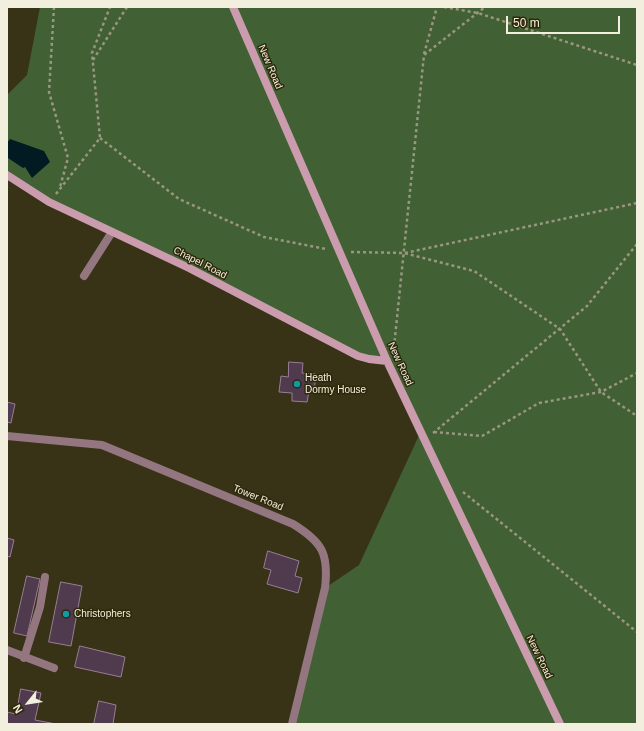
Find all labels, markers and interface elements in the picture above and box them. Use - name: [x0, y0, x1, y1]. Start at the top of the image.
- scale bar: [508, 8, 622, 34]
- text: 50 m: [513, 16, 540, 30]
- street label: New Road: [255, 43, 285, 91]
- street label: Chapel Road: [171, 244, 229, 282]
- street label: New Road: [385, 340, 415, 388]
- place label: Heath Dormy House: [305, 372, 366, 396]
- marker: Heath Dormy House: [292, 379, 302, 389]
- street label: Tower Road: [231, 482, 285, 514]
- place label: Christophers: [74, 608, 131, 620]
- marker: Christophers: [61, 609, 71, 619]
- street label: New Road: [523, 633, 555, 681]
- north arrow: [8, 683, 48, 723]
- text: N: [10, 703, 25, 715]

